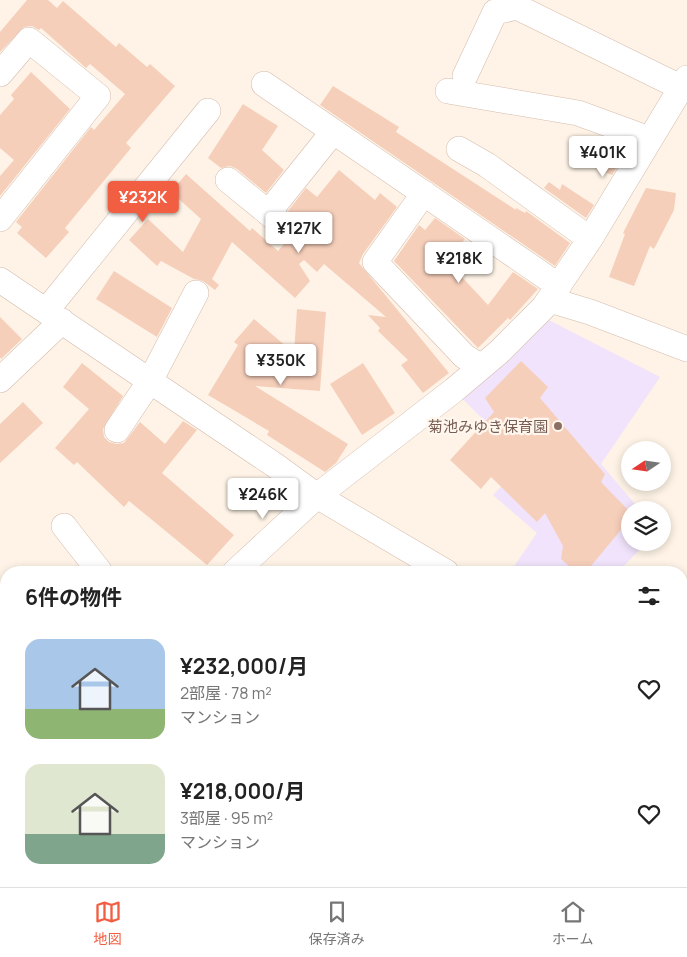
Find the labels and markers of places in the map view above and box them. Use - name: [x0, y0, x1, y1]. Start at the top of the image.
- pin: ¥401K: [568, 136, 638, 178]
- pin: ¥232K: [108, 180, 178, 223]
- pin: ¥127K: [264, 212, 334, 254]
- pin: ¥218K: [424, 242, 494, 284]
- pin: ¥350K: [246, 344, 316, 386]
- place label: 菊池みゆき保育園: [428, 416, 548, 437]
- marker: 菊池みゆき保育園: [552, 420, 564, 432]
- pin: ¥246K: [228, 478, 298, 520]

